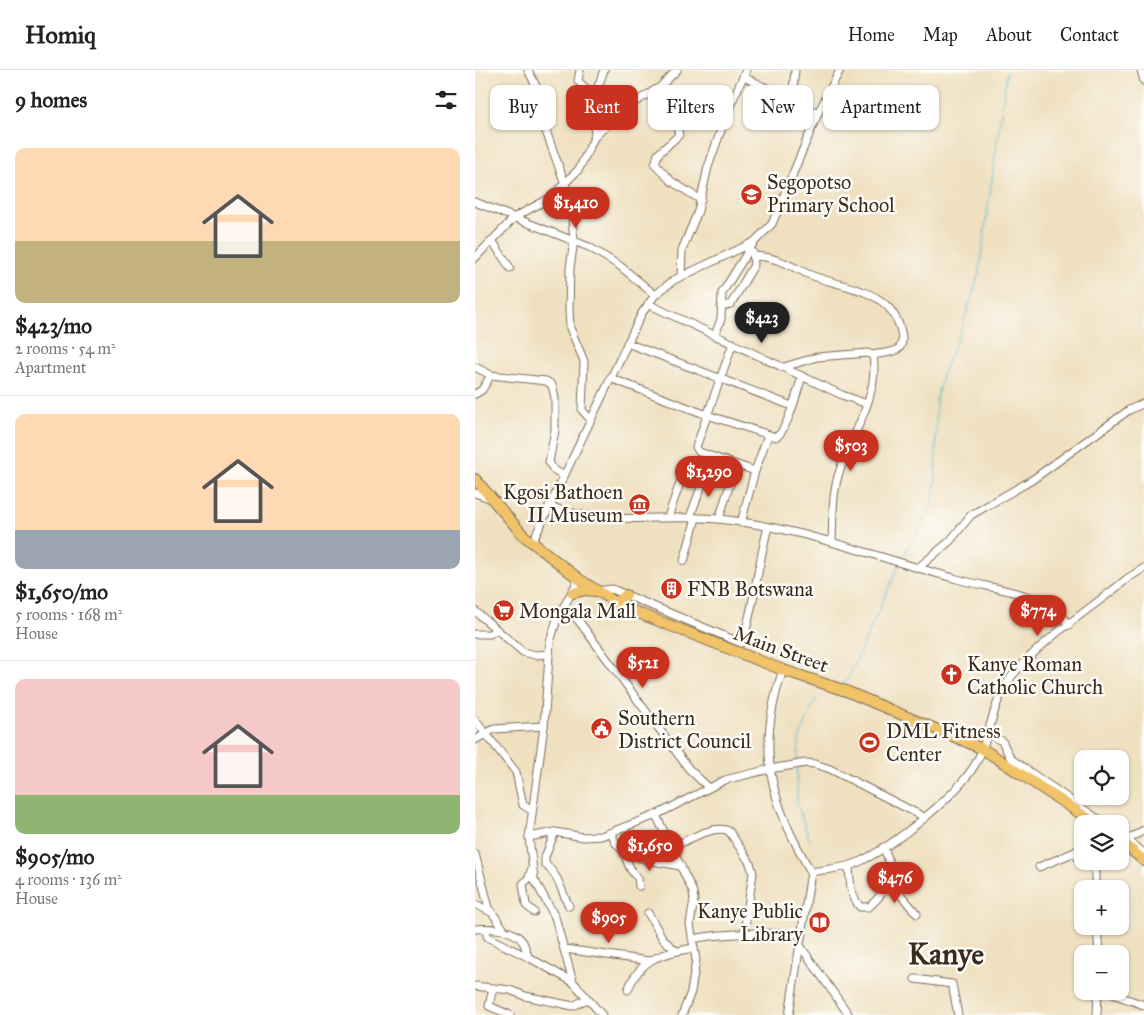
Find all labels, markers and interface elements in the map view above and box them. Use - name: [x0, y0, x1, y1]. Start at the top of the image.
- text: Homiq: [25, 20, 96, 50]
- text: Home: [848, 24, 895, 46]
- text: Map: [923, 24, 958, 46]
- text: About: [986, 24, 1032, 46]
- text: Contact: [1060, 24, 1119, 46]
- chip: Buy: [490, 85, 556, 130]
- chip: Rent: [566, 85, 638, 130]
- chip: Filters: [648, 85, 733, 130]
- chip: New: [743, 85, 813, 130]
- chip: Apartment: [823, 85, 939, 130]
- icon: filters: [432, 86, 460, 114]
- text: 9 homes: [15, 87, 87, 113]
- place label: Segopotso Primary School: [767, 170, 895, 217]
- icon: home: [193, 181, 283, 271]
- school or university icon: Segopotso Primary School: [739, 182, 763, 206]
- pin: $1,410: [535, 186, 617, 229]
- text: $1,410: [554, 193, 598, 212]
- pin: $423: [732, 302, 792, 344]
- text: $423: [746, 308, 778, 327]
- text: $423/mo: [15, 313, 92, 339]
- text: 2 rooms · 54 m²: [15, 339, 116, 358]
- text: Apartment: [15, 358, 87, 377]
- pin: $503: [821, 430, 881, 472]
- text: $503: [835, 436, 867, 455]
- icon: home: [193, 446, 283, 536]
- pin: $1,290: [668, 456, 750, 498]
- text: $1,290: [686, 462, 732, 481]
- place label: Kgosi Bathoen II Museum: [503, 480, 623, 527]
- museum icon: Kgosi Bathoen II Museum: [627, 492, 651, 516]
- building icon: FNB Botswana: [659, 577, 683, 601]
- place label: FNB Botswana: [687, 577, 814, 601]
- text: $1,650/mo: [15, 579, 108, 605]
- pin: $774: [1008, 594, 1068, 637]
- supermarket icon: Mongala Mall: [491, 599, 515, 623]
- place label: Mongala Mall: [519, 599, 637, 624]
- text: $774: [1020, 601, 1056, 620]
- text: 5 rooms · 168 m²: [15, 605, 122, 624]
- street label: Main Street: [730, 621, 832, 677]
- text: House: [15, 624, 58, 643]
- pin: $521: [613, 646, 673, 689]
- place label: Kanye Roman Catholic Church: [967, 652, 1103, 699]
- text: $521: [627, 653, 659, 672]
- church icon: Kanye Roman Catholic Church: [939, 663, 963, 687]
- place label: Southern District Council: [618, 706, 752, 753]
- icon: home: [193, 711, 283, 801]
- public building icon: Southern District Council: [590, 717, 614, 741]
- place label: DML Fitness Center: [886, 719, 1001, 766]
- sports icon: DML Fitness Center: [858, 731, 882, 755]
- map controls: [1074, 750, 1129, 1000]
- button: locate: [1074, 750, 1129, 805]
- button: layers: [1074, 815, 1129, 870]
- pin: $1,650: [609, 830, 691, 872]
- text: $1,650: [627, 836, 673, 855]
- text: $905/mo: [15, 844, 95, 870]
- pin: $476: [865, 862, 925, 904]
- text: $476: [878, 868, 912, 887]
- text: 4 rooms · 136 m²: [15, 870, 122, 889]
- button: +: [1074, 880, 1129, 935]
- text: House: [15, 889, 58, 908]
- place label: Kanye Public Library: [697, 899, 804, 946]
- pin: $905: [579, 902, 639, 944]
- text: $905: [592, 908, 626, 927]
- library icon: Kanye Public Library: [807, 911, 831, 935]
- district label: Kanye: [908, 936, 984, 972]
- button: −: [1074, 945, 1129, 1000]

